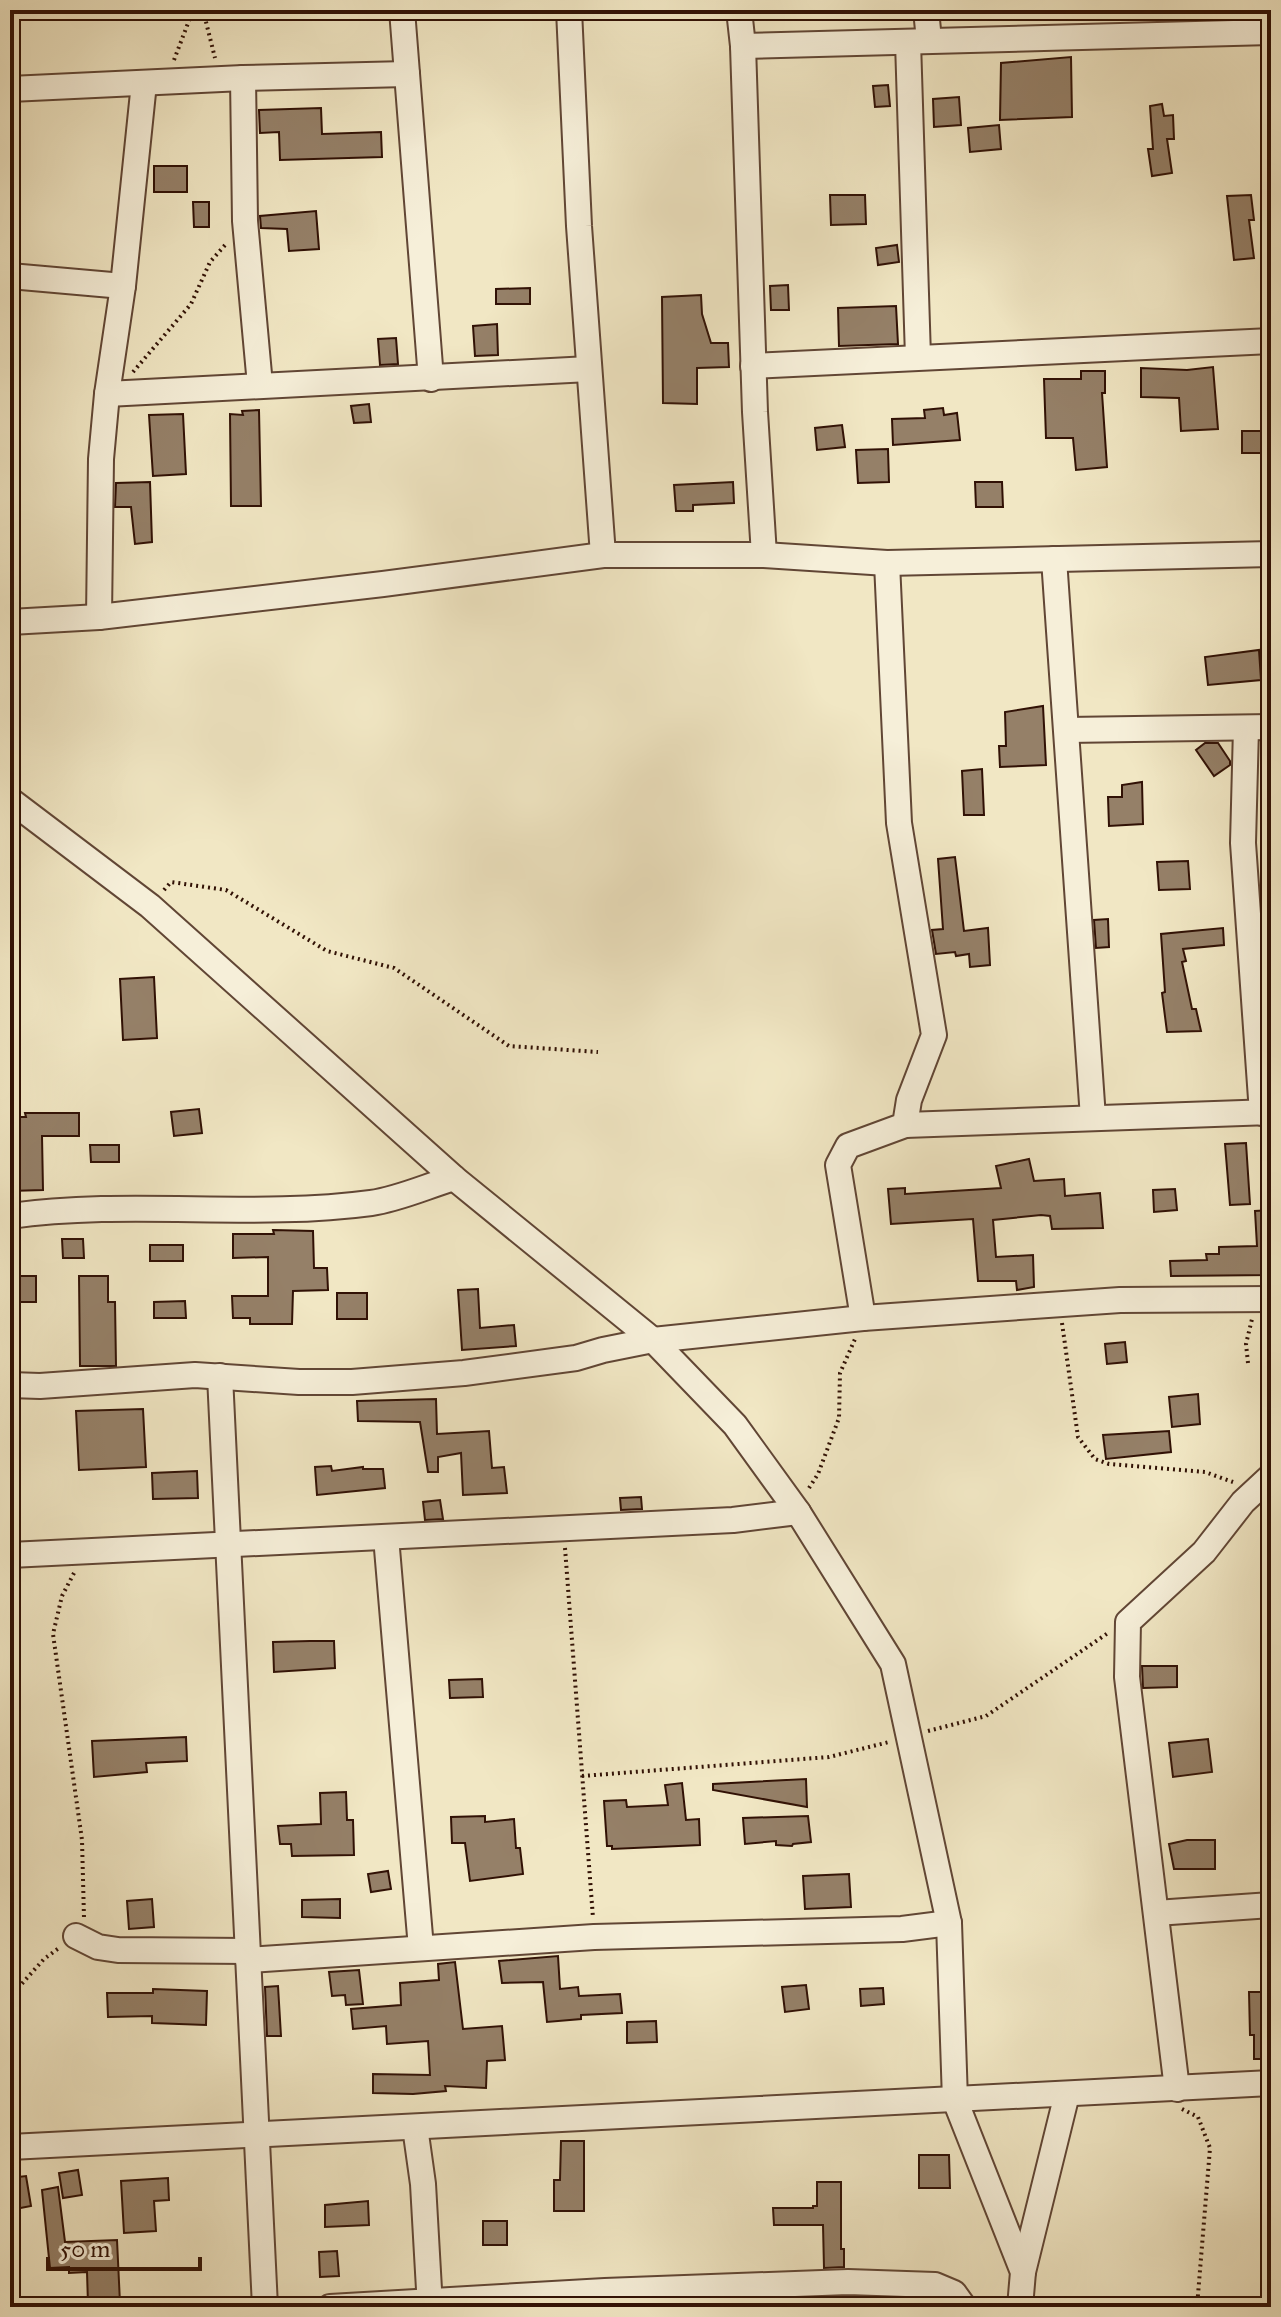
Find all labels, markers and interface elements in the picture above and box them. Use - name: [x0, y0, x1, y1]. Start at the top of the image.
- scale bar: [48, 2221, 200, 2271]
- text: 50 m: [60, 2234, 110, 2264]

